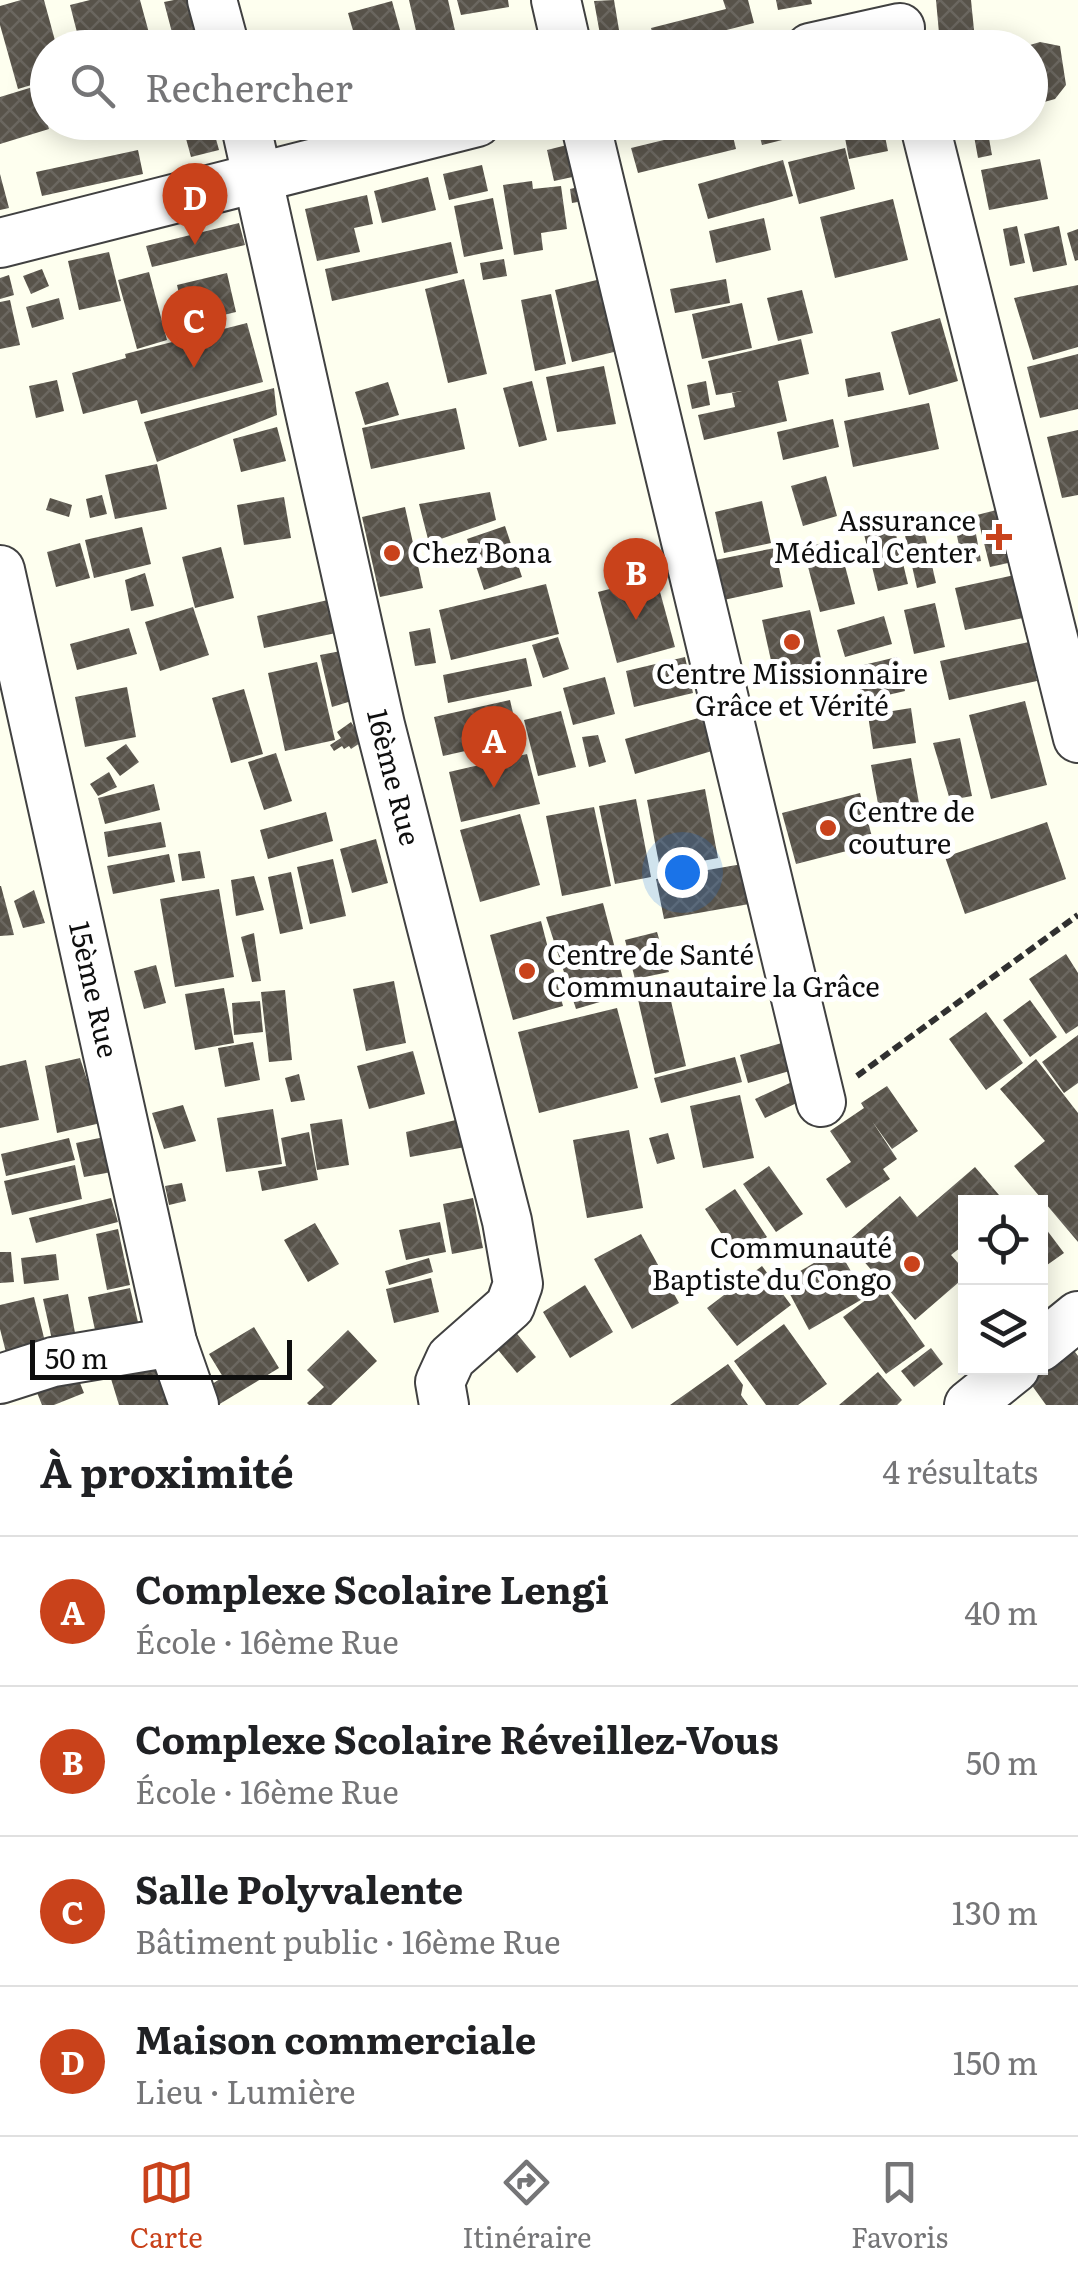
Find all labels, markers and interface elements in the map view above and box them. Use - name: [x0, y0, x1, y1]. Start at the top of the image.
- search box: [30, 30, 1048, 140]
- text: Rechercher: [145, 57, 353, 114]
- icon: search: [65, 58, 120, 113]
- pin: D: [162, 162, 228, 245]
- pin: C: [162, 286, 226, 368]
- place label: Assurance Médical Center: [773, 498, 977, 572]
- marker: Assurance Médical Center: [986, 524, 1012, 550]
- place label: Chez Bona: [412, 530, 552, 572]
- pin: B: [604, 538, 668, 620]
- marker: Chez Bona: [381, 542, 403, 564]
- marker: Centre Missionnaire Grâce et Vérité: [781, 631, 803, 653]
- place label: Centre Missionnaire Grâce et Vérité: [656, 651, 928, 725]
- street label: 16ème Rue: [358, 705, 433, 850]
- pin: A: [462, 706, 526, 788]
- place label: Centre de couture: [848, 789, 975, 863]
- marker: Centre de couture: [817, 817, 839, 839]
- your location: [657, 847, 708, 898]
- street label: 15ème Rue: [60, 917, 131, 1061]
- place label: Centre de Santé Communautaire la Grâce: [547, 932, 880, 1006]
- marker: Centre de Santé Communautaire la Grâce: [516, 960, 538, 982]
- map controls: [958, 1195, 1048, 1375]
- button: locate: [958, 1195, 1048, 1285]
- place label: Communauté Baptiste du Congo: [652, 1225, 892, 1299]
- marker: Communauté Baptiste du Congo: [901, 1253, 923, 1275]
- button: layers: [958, 1285, 1048, 1375]
- scale bar: [30, 1335, 292, 1380]
- text: 50 m: [45, 1336, 108, 1378]
- text: À proximité: [40, 1439, 294, 1501]
- text: 4 résultats: [882, 1446, 1038, 1494]
- text: Complexe Scolaire Lengi: [135, 1559, 609, 1616]
- text: A: [60, 1587, 85, 1635]
- text: 40 m: [964, 1587, 1038, 1635]
- text: École · 16ème Rue: [135, 1616, 399, 1664]
- text: Complexe Scolaire Réveillez-Vous: [135, 1709, 779, 1766]
- text: B: [61, 1737, 84, 1785]
- text: 50 m: [966, 1737, 1038, 1785]
- text: École · 16ème Rue: [135, 1766, 399, 1814]
- text: Salle Polyvalente: [135, 1859, 463, 1916]
- text: C: [61, 1887, 84, 1935]
- text: 130 m: [952, 1887, 1038, 1935]
- text: Bâtiment public · 16ème Rue: [135, 1916, 561, 1964]
- text: Maison commerciale: [135, 2009, 536, 2066]
- text: D: [60, 2037, 85, 2085]
- text: 150 m: [953, 2037, 1038, 2085]
- text: Lieu · Lumière: [135, 2066, 356, 2114]
- tab: Carte: [130, 2155, 203, 2257]
- tab: Itinéraire: [462, 2155, 592, 2257]
- tab: Favoris: [851, 2155, 948, 2257]

